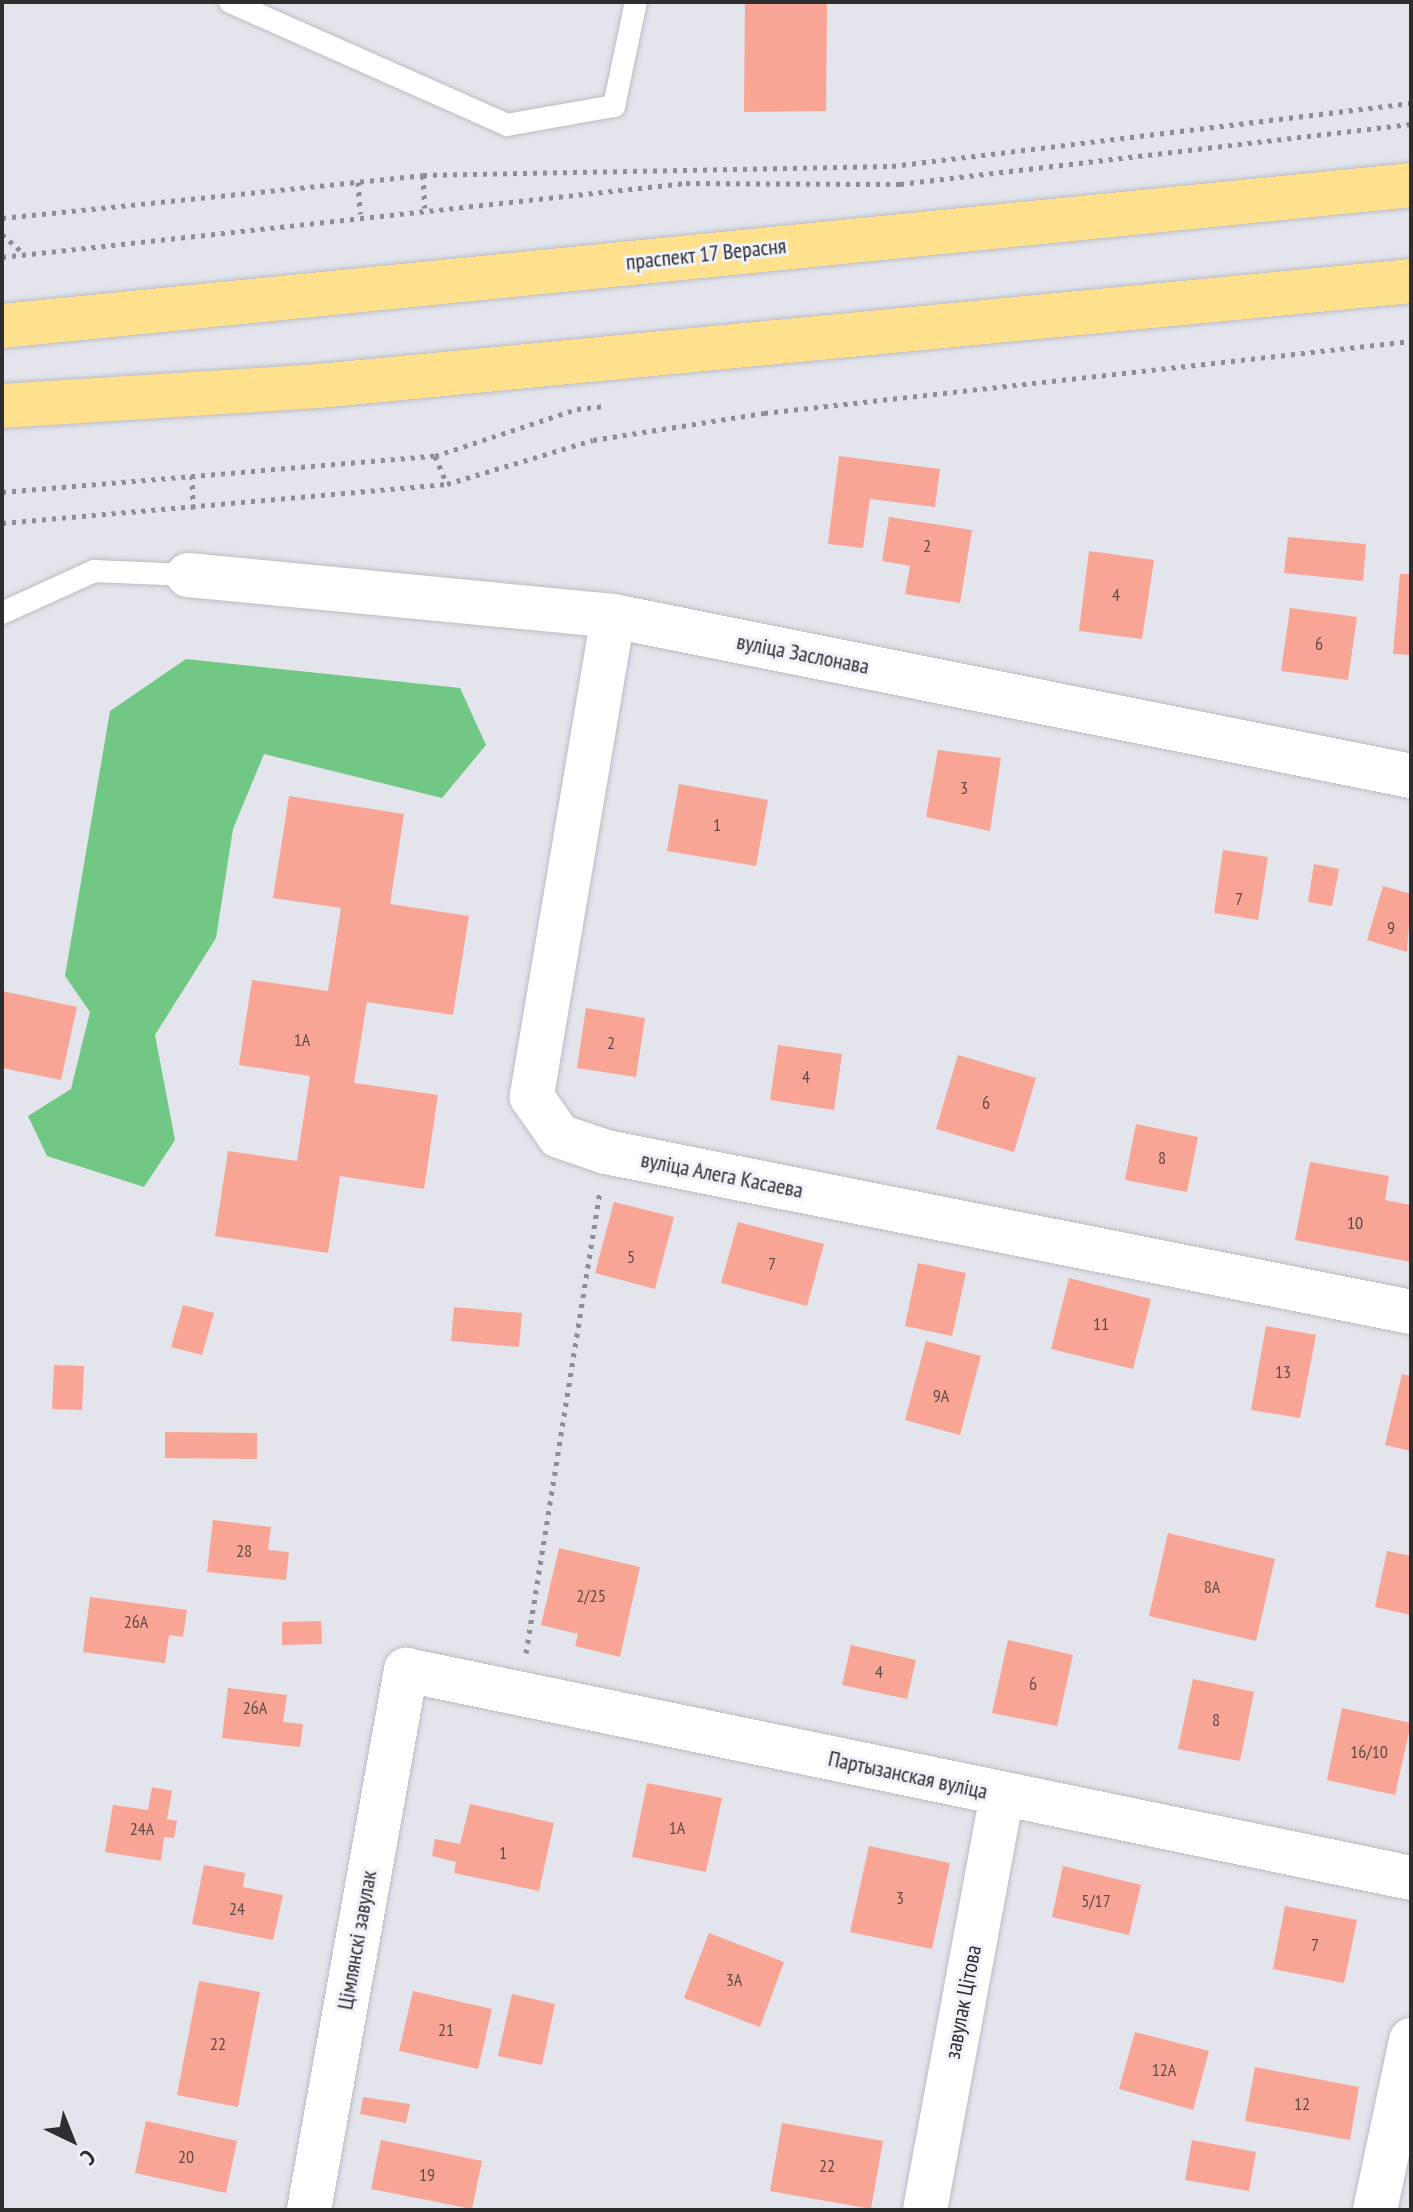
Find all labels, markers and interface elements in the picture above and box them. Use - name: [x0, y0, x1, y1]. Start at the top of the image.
- street label: праспект 17 Верасня: [624, 232, 788, 276]
- house number: 2: [923, 535, 931, 557]
- house number: 4: [1112, 584, 1120, 606]
- street label: вуліца Заслонава: [735, 628, 871, 680]
- house number: 6: [1315, 633, 1323, 655]
- house number: 3: [960, 777, 968, 799]
- house number: 1: [713, 814, 721, 836]
- house number: 7: [1235, 888, 1243, 910]
- house number: 9: [1387, 917, 1395, 939]
- house number: 1А: [294, 1029, 310, 1051]
- house number: 2: [607, 1032, 615, 1054]
- house number: 4: [802, 1066, 810, 1088]
- house number: 6: [982, 1092, 990, 1114]
- street label: вуліца Алега Касаева: [638, 1146, 806, 1204]
- house number: 8: [1158, 1147, 1166, 1169]
- house number: 10: [1347, 1212, 1363, 1234]
- house number: 5: [627, 1246, 635, 1268]
- house number: 7: [768, 1253, 776, 1275]
- house number: 11: [1093, 1313, 1109, 1335]
- house number: 13: [1275, 1361, 1291, 1383]
- house number: 9А: [933, 1385, 949, 1407]
- house number: 28: [236, 1540, 252, 1562]
- house number: 8А: [1204, 1576, 1220, 1598]
- house number: 2/25: [576, 1585, 606, 1607]
- house number: 26А: [124, 1611, 148, 1633]
- house number: 4: [875, 1661, 883, 1683]
- house number: 6: [1029, 1673, 1037, 1695]
- house number: 26А: [243, 1697, 267, 1719]
- house number: 8: [1212, 1709, 1220, 1731]
- house number: 16/10: [1350, 1741, 1388, 1763]
- street label: Партызанская вуліца: [826, 1745, 990, 1805]
- house number: 1А: [669, 1817, 685, 1839]
- house number: 24А: [130, 1818, 154, 1840]
- house number: 1: [499, 1842, 507, 1864]
- street label: Цімлянскі завулак: [332, 1868, 382, 2012]
- house number: 3: [896, 1887, 904, 1909]
- house number: 5/17: [1081, 1890, 1111, 1912]
- house number: 24: [229, 1898, 245, 1920]
- house number: 7: [1311, 1934, 1319, 1956]
- street label: завулак Цітова: [939, 1943, 987, 2061]
- house number: 3А: [726, 1969, 742, 1991]
- house number: 21: [438, 2019, 454, 2041]
- house number: 22: [210, 2033, 226, 2055]
- house number: 12А: [1152, 2059, 1176, 2081]
- house number: 12: [1294, 2093, 1310, 2115]
- north arrow: [32, 2100, 112, 2180]
- text: С: [75, 2144, 102, 2171]
- house number: 20: [178, 2146, 194, 2168]
- house number: 22: [819, 2155, 835, 2177]
- house number: 19: [419, 2164, 435, 2186]

